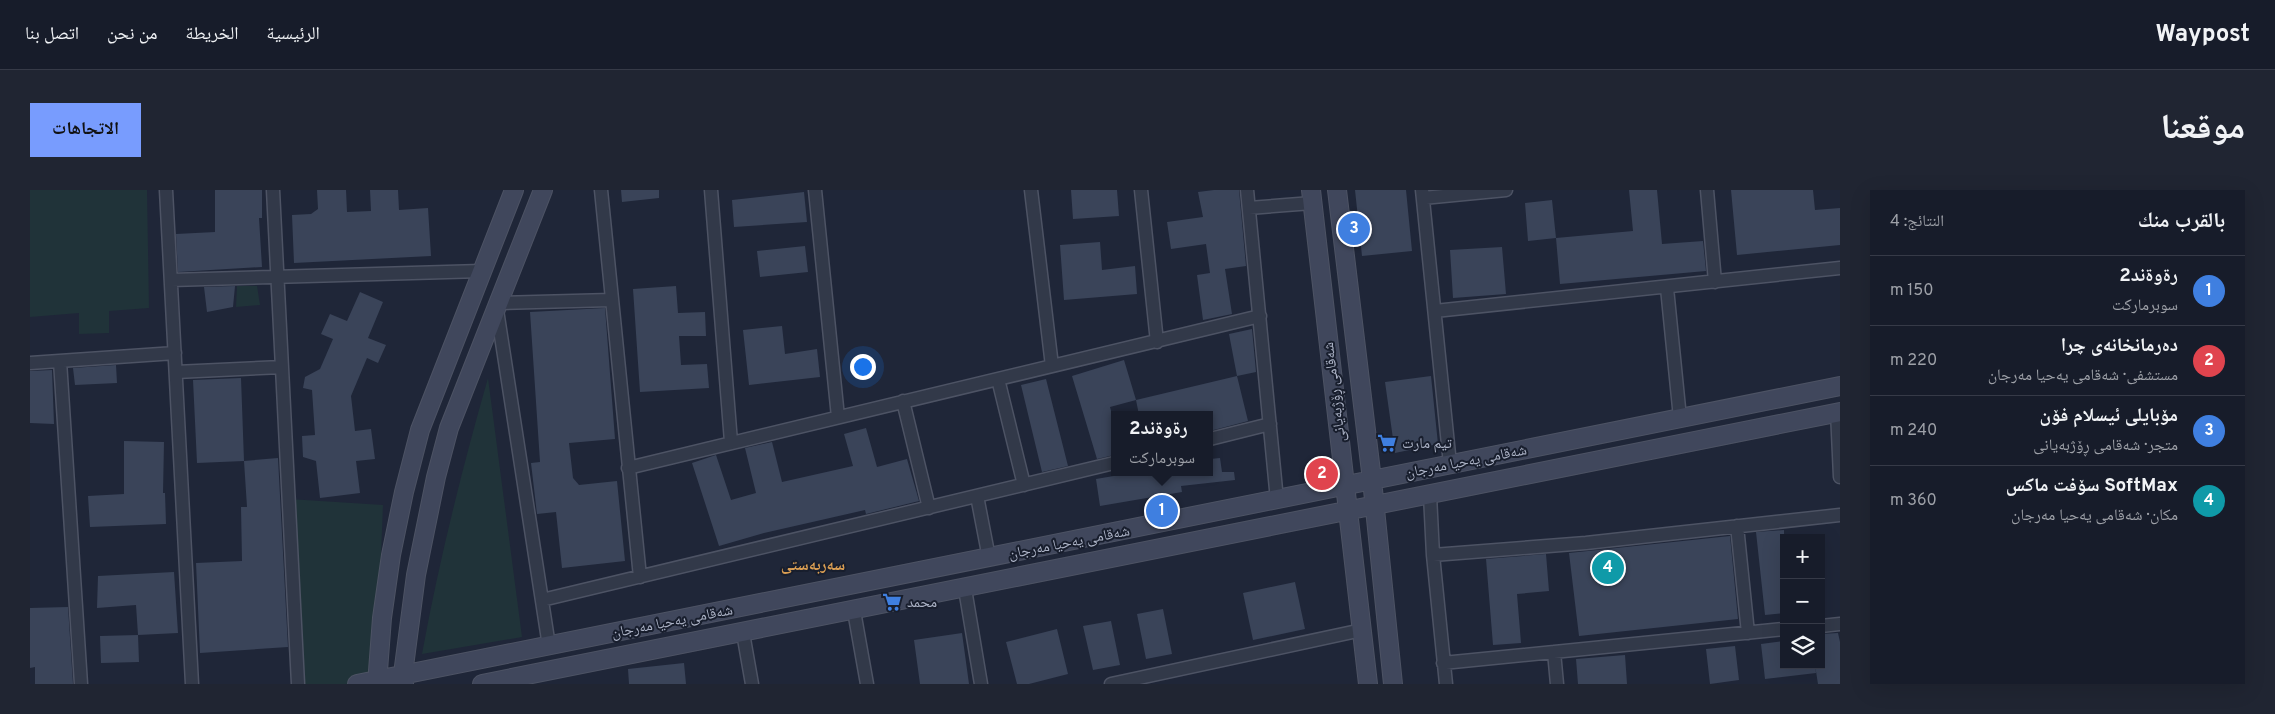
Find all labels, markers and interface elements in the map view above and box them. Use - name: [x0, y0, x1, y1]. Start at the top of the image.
- text: Waypost: [2156, 20, 2250, 50]
- text: اتصل بنا: [25, 23, 79, 46]
- text: من نحن: [107, 23, 158, 46]
- text: الخريطة: [186, 23, 239, 46]
- text: الرئيسية: [267, 23, 320, 46]
- button: الاتجاهات: [30, 103, 141, 157]
- text: موقعنا: [2160, 107, 2245, 151]
- text: بالقرب منك: [2138, 208, 2225, 235]
- pin: 3: [1338, 210, 1370, 248]
- text: النتائج: 4: [1890, 212, 1944, 232]
- text: رةوةند2: [2119, 264, 2178, 288]
- text: 150 m: [1890, 281, 1933, 301]
- text: 1: [2206, 281, 2212, 301]
- text: سوبرماركت: [2112, 296, 2178, 316]
- text: دەرمانخانەی چرا: [2061, 334, 2178, 358]
- street label: شەقامی ڕۆژبەیانی: [1320, 341, 1352, 443]
- text: 220 m: [1890, 351, 1937, 371]
- text: 2: [2204, 351, 2214, 371]
- your location: [850, 354, 876, 380]
- text: مستشفى · شەقامی یەحیا مەرجان: [1988, 366, 2178, 386]
- text: مۆبایلی ئیسلام فۆن: [2040, 404, 2178, 428]
- popup: [1111, 411, 1213, 476]
- text: رةوةند2: [1129, 417, 1188, 441]
- text: 240 m: [1890, 421, 1937, 441]
- text: 3: [2204, 421, 2214, 441]
- supermarket icon: تیم مارت: [1376, 432, 1398, 454]
- place label: تیم مارت: [1402, 435, 1453, 454]
- text: متجر · شەقامی ڕۆژبەیانی: [2033, 436, 2178, 456]
- street label: شەقامی یەحیا مەرجان: [1404, 441, 1529, 484]
- text: سوبرماركت: [1129, 449, 1195, 469]
- pin: 2: [1306, 455, 1338, 493]
- text: SoftMax سۆفت ماکس: [2006, 474, 2178, 498]
- text: 360 m: [1890, 491, 1937, 511]
- text: 4: [2204, 491, 2214, 511]
- pin: 1: [1146, 492, 1178, 530]
- text: مكان · شەقامی یەحیا مەرجان: [2011, 506, 2178, 526]
- street label: شەقامی یەحیا مەرجان: [1007, 522, 1132, 565]
- map controls: [1780, 534, 1825, 669]
- button: +: [1780, 534, 1825, 579]
- pin: 4: [1592, 549, 1624, 587]
- district label: سه‌ربه‌ستی: [781, 556, 845, 576]
- button: −: [1780, 579, 1825, 624]
- supermarket icon: محمد: [881, 591, 903, 613]
- place label: محمد: [907, 594, 937, 613]
- street label: شەقامی یەحیا مەرجان: [610, 601, 735, 644]
- button: layers: [1780, 624, 1825, 669]

